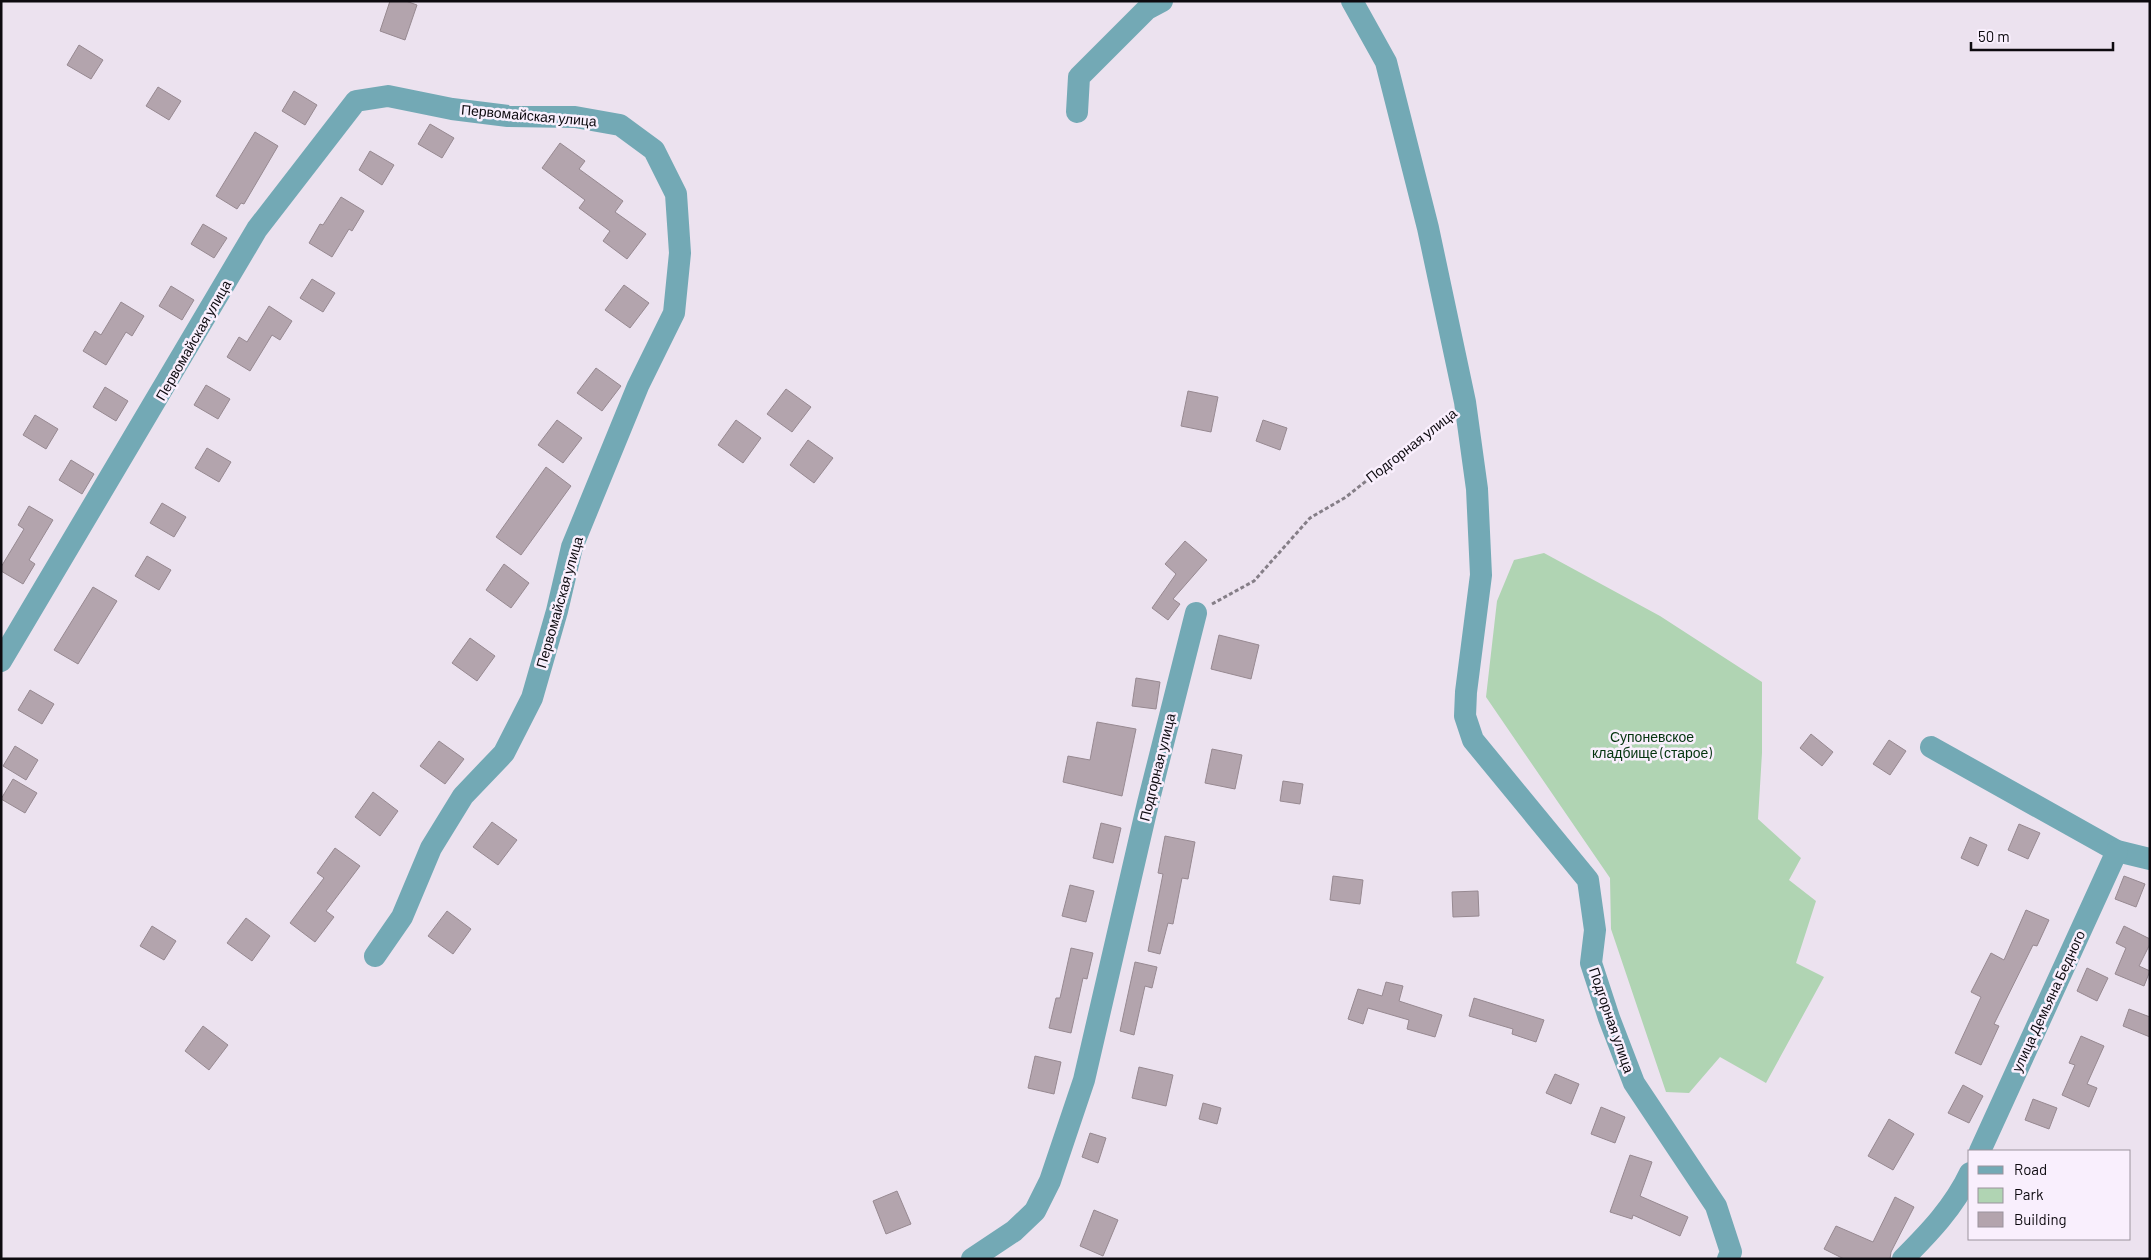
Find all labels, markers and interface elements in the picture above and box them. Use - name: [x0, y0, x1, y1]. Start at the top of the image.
- scale bar: [1971, 20, 2114, 52]
- text: 50 m: [1978, 27, 2010, 45]
- street label: Первомайская улица: [461, 101, 598, 129]
- street label: Первомайская улица: [152, 277, 234, 403]
- street label: Подгорная улица: [1362, 404, 1460, 486]
- street label: Первомайская улица: [532, 534, 586, 670]
- street label: Подгорная улица: [1135, 711, 1179, 823]
- park label: Супоневское кладбище (старое): [1592, 728, 1712, 761]
- street label: улица Демьяна Бедного: [2008, 927, 2088, 1075]
- street label: Подгорная улица: [1586, 965, 1638, 1075]
- legend: [1968, 1150, 2131, 1240]
- text: Road: [2014, 1160, 2047, 1178]
- text: Park: [2014, 1185, 2044, 1203]
- text: Building: [2014, 1210, 2067, 1228]

